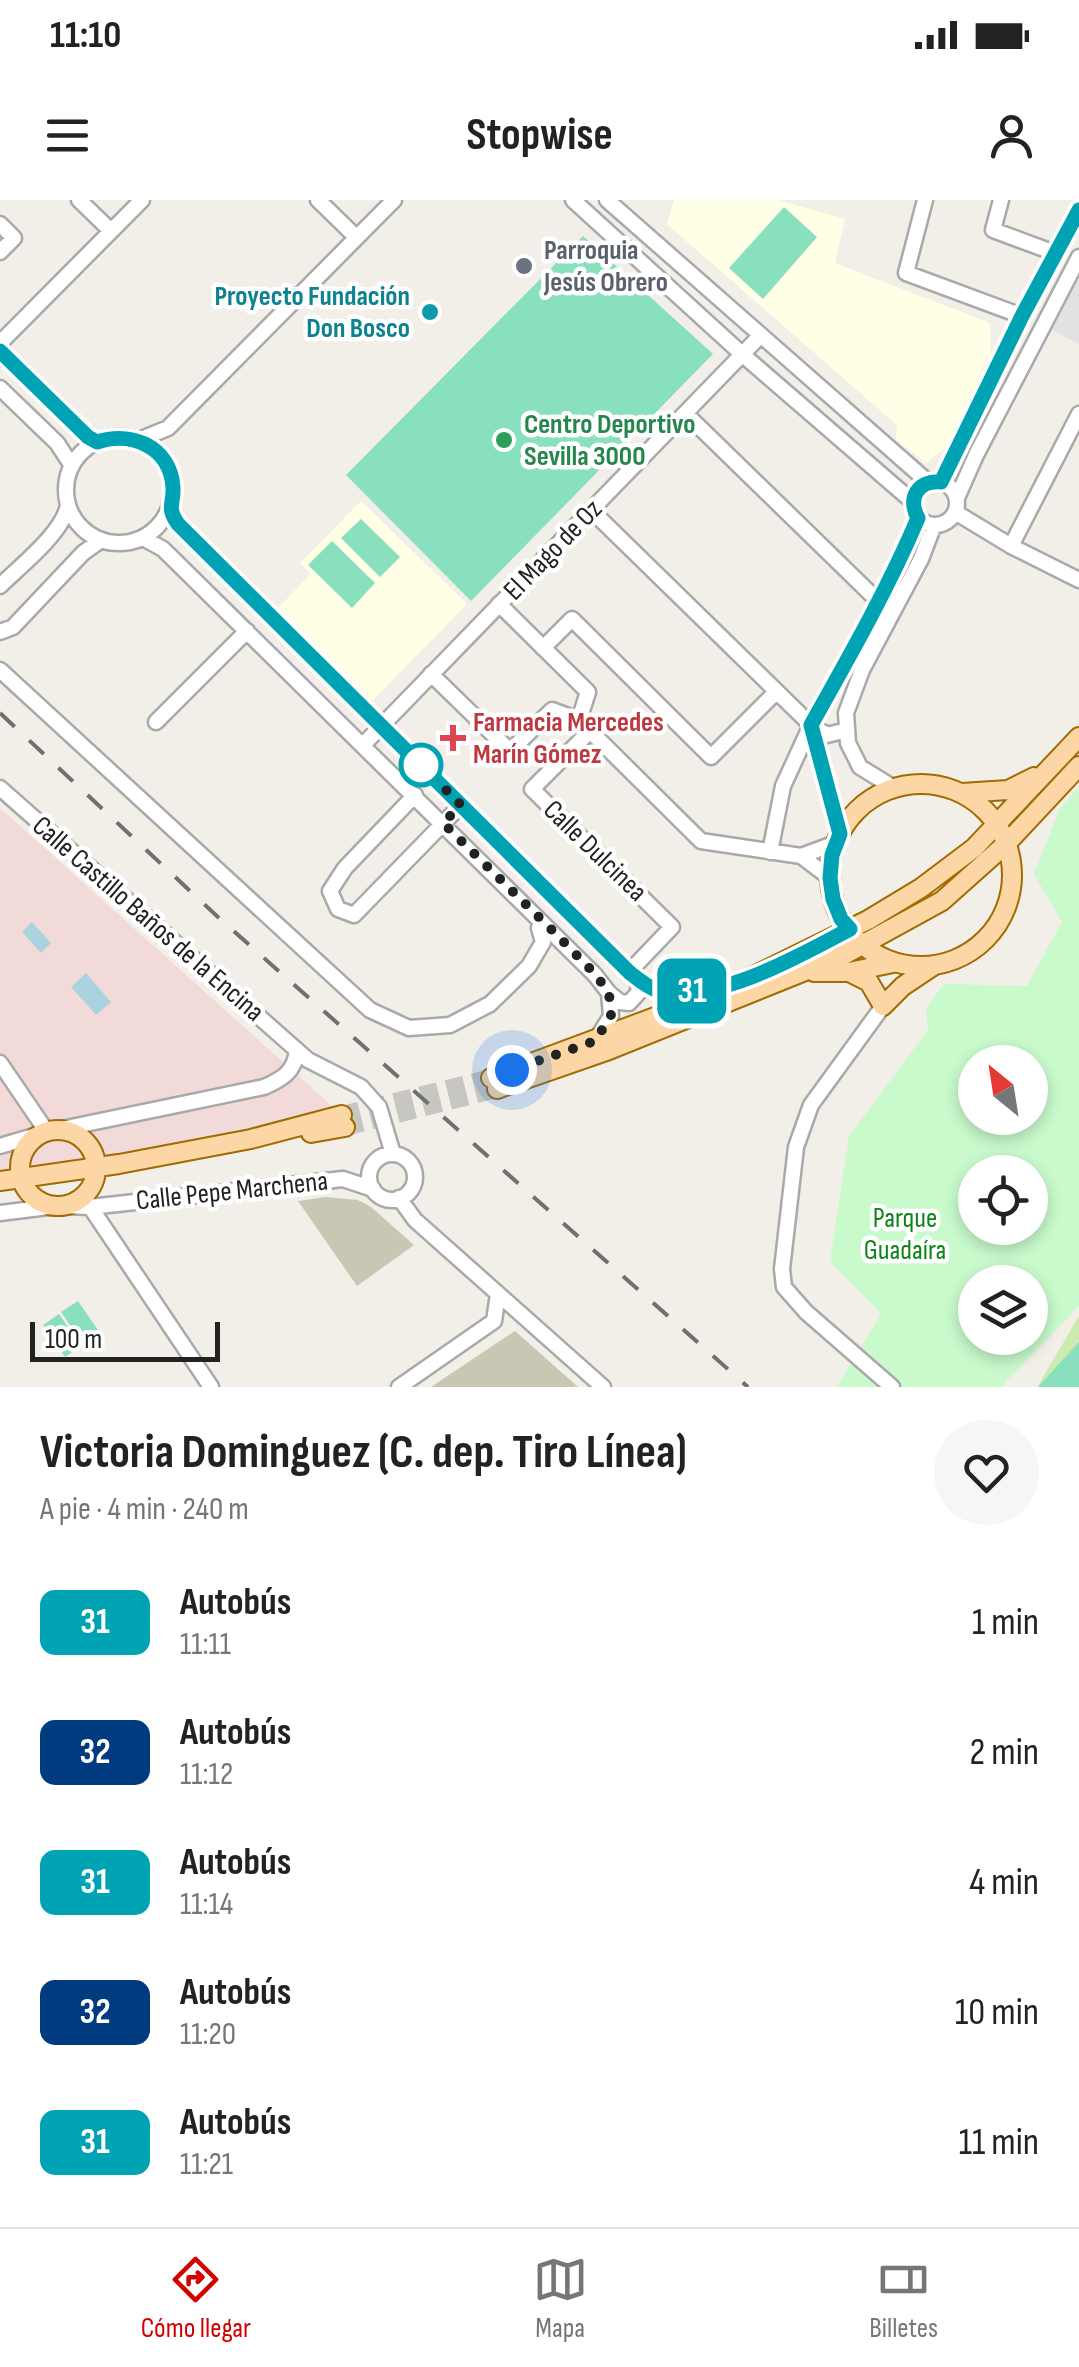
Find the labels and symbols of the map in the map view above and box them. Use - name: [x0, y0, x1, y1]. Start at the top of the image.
- place label: Parroquia Jesús Obrero: [543, 234, 668, 299]
- marker: Parroquia Jesús Obrero: [513, 255, 535, 277]
- place label: Proyecto Fundación Don Bosco: [214, 280, 410, 345]
- marker: Proyecto Fundación Don Bosco: [419, 301, 441, 323]
- place label: Centro Deportivo Sevilla 3000: [524, 408, 695, 473]
- marker: Centro Deportivo Sevilla 3000: [493, 429, 515, 451]
- street label: El Mago de Oz: [497, 493, 609, 607]
- place label: Farmacia Mercedes Marín Gómez: [473, 706, 664, 771]
- marker: Farmacia Mercedes Marín Gómez: [442, 727, 464, 749]
- unlabelled marker: [400, 744, 442, 786]
- street label: Calle Dulcinea: [536, 794, 654, 908]
- street label: Calle Castillo Baños de la Encina: [25, 809, 271, 1029]
- line badge: 31: [647, 958, 737, 1024]
- your location: [487, 1045, 537, 1095]
- north arrow: [958, 1045, 1048, 1135]
- street label: Calle Pepe Marchena: [135, 1165, 329, 1217]
- park label: Parque Guadaíra: [864, 1202, 946, 1267]
- scale bar: [30, 1317, 220, 1362]

